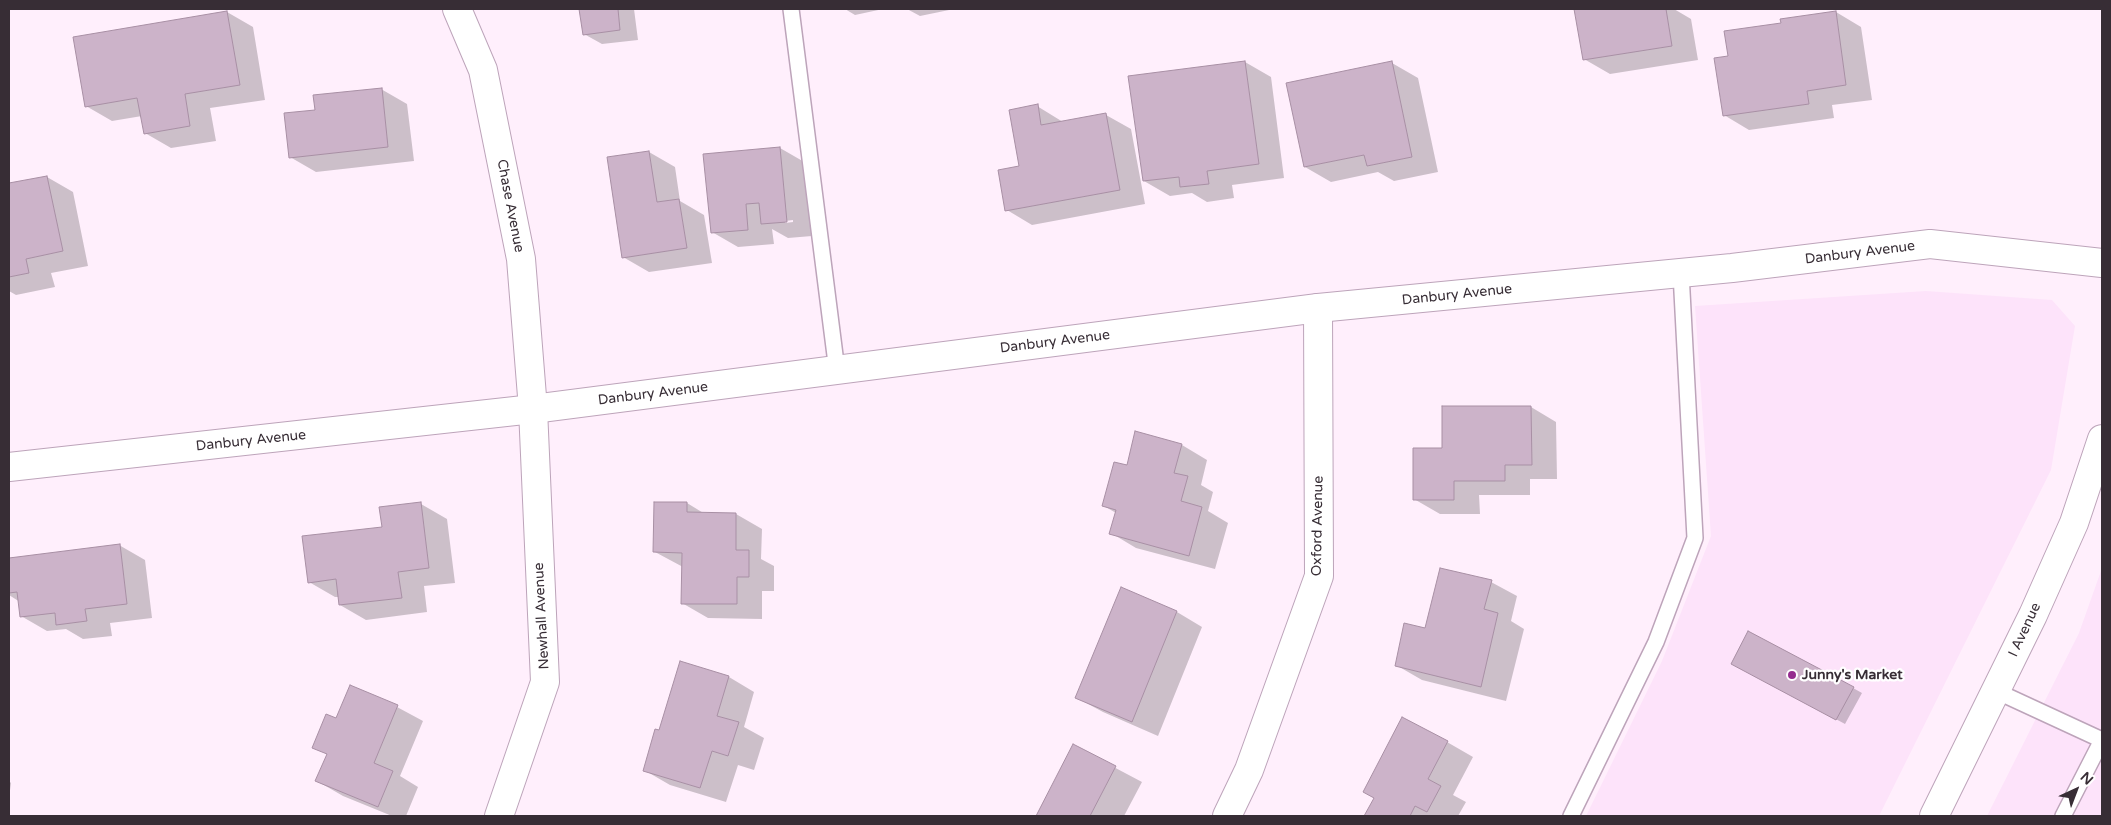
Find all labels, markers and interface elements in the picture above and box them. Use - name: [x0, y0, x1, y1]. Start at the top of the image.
- street label: Chase Avenue: [493, 158, 527, 254]
- street label: Danbury Avenue: [1804, 238, 1916, 268]
- street label: Danbury Avenue: [1401, 281, 1513, 309]
- street label: Danbury Avenue: [999, 327, 1111, 357]
- street label: Danbury Avenue: [597, 379, 709, 409]
- street label: Danbury Avenue: [195, 427, 307, 455]
- street label: Oxford Avenue: [1309, 476, 1327, 576]
- street label: Newhall Avenue: [531, 562, 553, 670]
- street label: I Avenue: [2005, 600, 2045, 660]
- place label: Junny's Market: [1802, 667, 1902, 683]
- marker: Junny's Market: [1786, 669, 1798, 681]
- north arrow: [2051, 765, 2101, 815]
- text: N: [2077, 769, 2096, 789]

